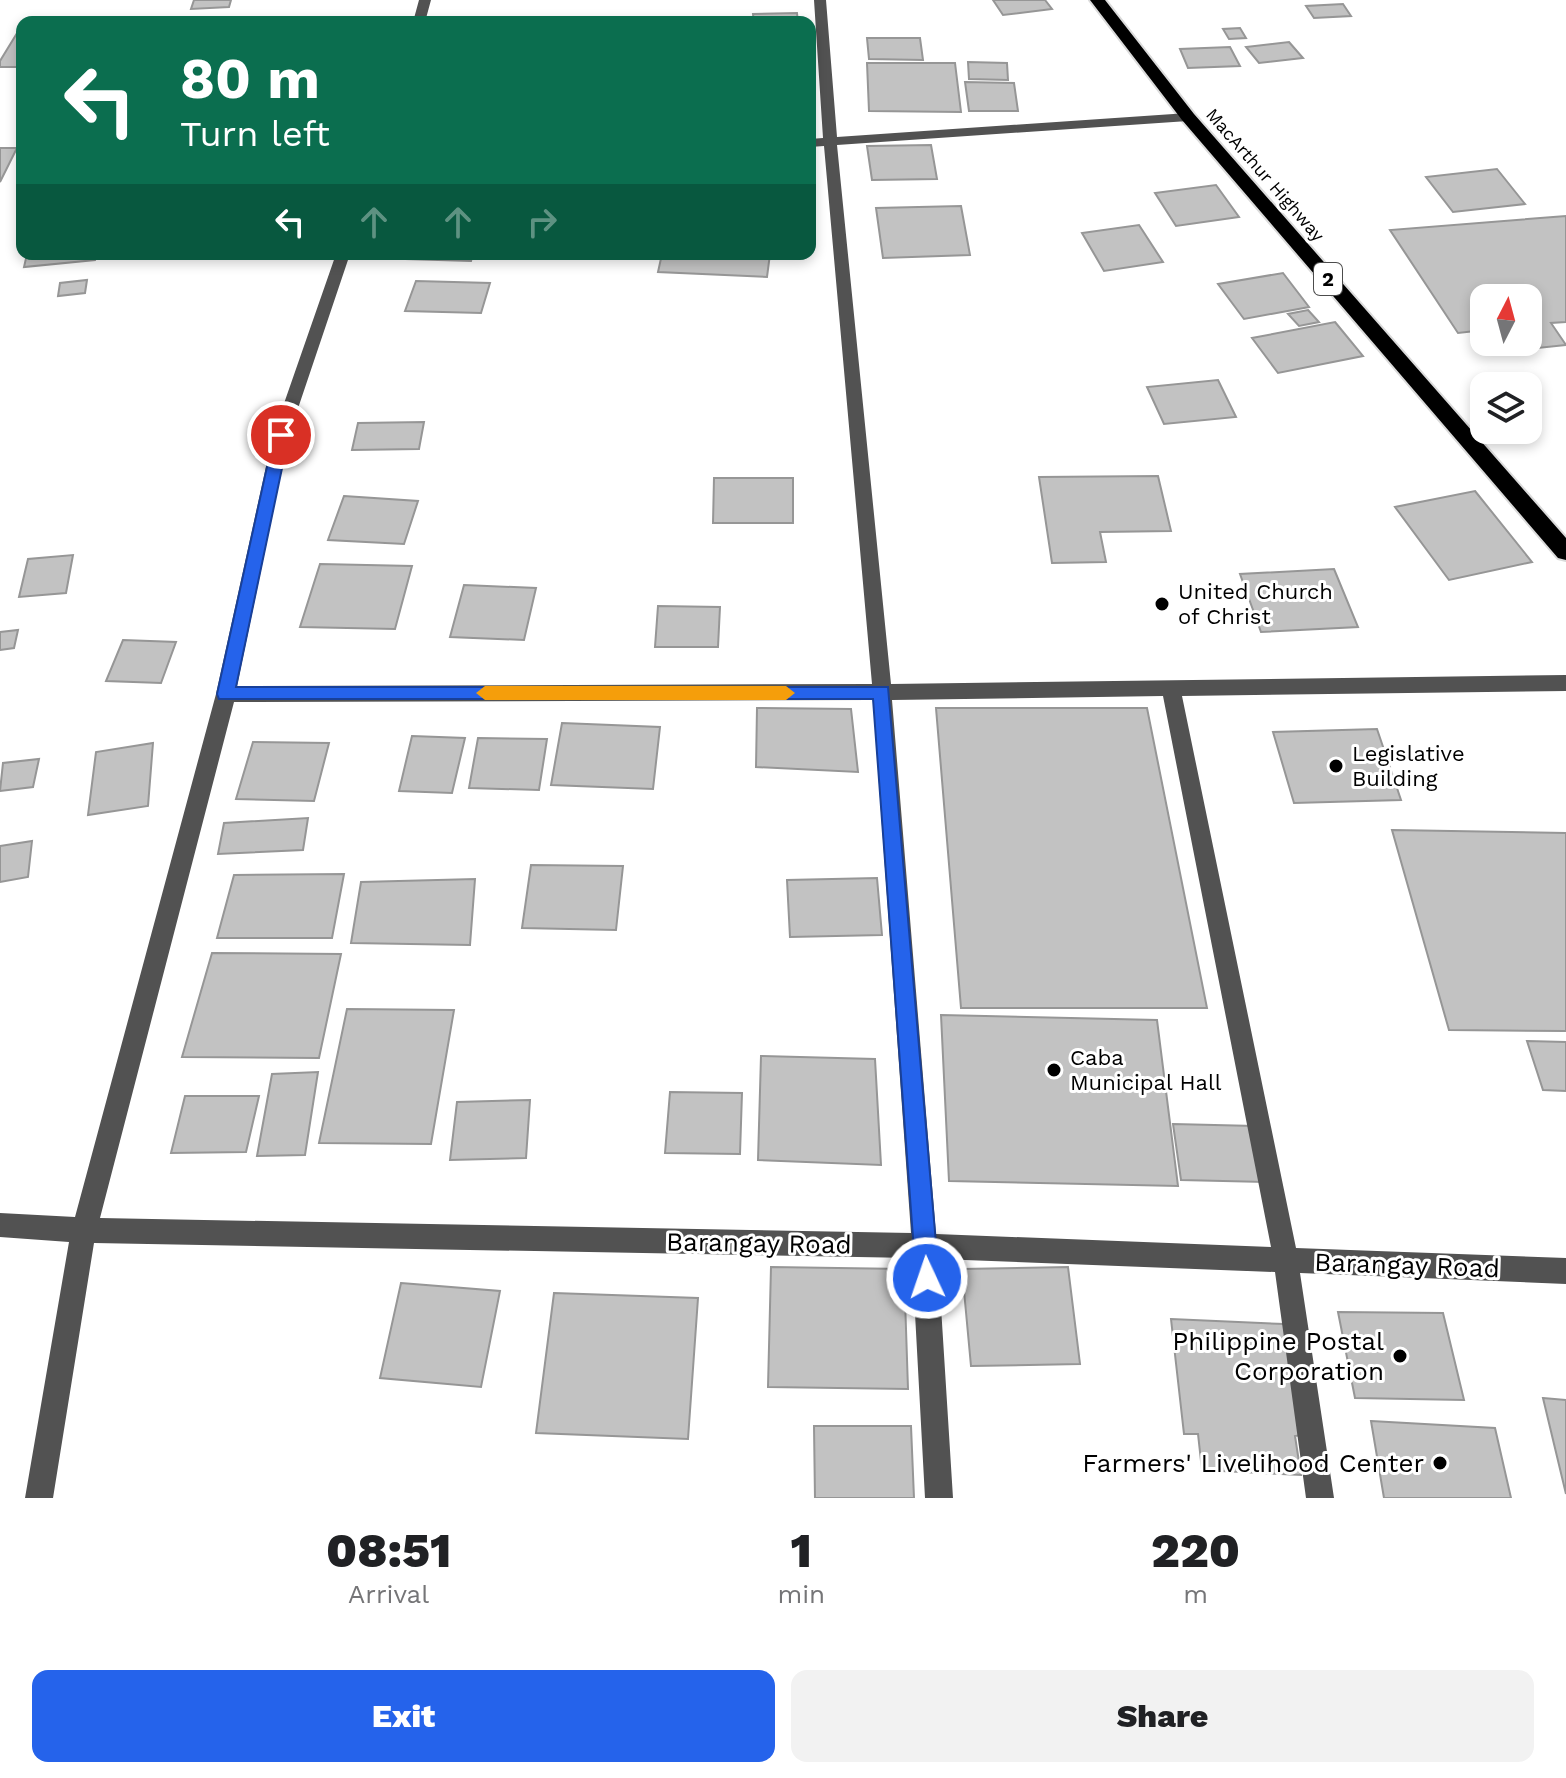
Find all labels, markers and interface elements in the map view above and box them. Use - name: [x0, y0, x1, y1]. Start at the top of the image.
- text: 80 m: [180, 46, 320, 112]
- icon: left: [48, 48, 152, 152]
- street label: MacArthur Highway: [1202, 104, 1329, 246]
- text: Turn left: [180, 113, 330, 155]
- icon: left: [268, 200, 312, 244]
- icon: ahead: [352, 200, 396, 244]
- icon: ahead: [436, 200, 480, 244]
- icon: right: [520, 200, 564, 244]
- road number: 2: [1314, 263, 1342, 295]
- north arrow: [1470, 284, 1542, 356]
- map controls: [1470, 284, 1542, 444]
- button: layers: [1470, 372, 1542, 444]
- pin: [247, 401, 315, 469]
- icon: arrive: [259, 413, 303, 457]
- place label: United Church of Christ: [1178, 579, 1333, 629]
- marker: United Church of Christ: [1153, 595, 1171, 613]
- place label: Legislative Building: [1352, 741, 1465, 791]
- marker: Legislative Building: [1327, 757, 1345, 775]
- place label: Caba Municipal Hall: [1070, 1045, 1222, 1095]
- marker: Caba Municipal Hall: [1045, 1061, 1063, 1079]
- street label: Barangay Road: [666, 1226, 852, 1260]
- position arrow: [885, 1236, 969, 1320]
- street label: Barangay Road: [1314, 1247, 1500, 1283]
- place label: Philippine Postal Corporation: [1172, 1326, 1384, 1386]
- marker: Philippine Postal Corporation: [1391, 1347, 1409, 1365]
- place label: Farmers' Livelihood Center: [1082, 1448, 1424, 1478]
- marker: Farmers' Livelihood Center: [1431, 1454, 1449, 1472]
- text: 08:51: [326, 1522, 451, 1579]
- text: 1: [791, 1522, 812, 1579]
- text: 220: [1151, 1522, 1240, 1579]
- text: Arrival: [348, 1579, 429, 1609]
- text: min: [777, 1579, 825, 1609]
- text: m: [1183, 1579, 1208, 1609]
- button: Exit: [32, 1670, 775, 1762]
- button: Share: [791, 1670, 1534, 1762]

